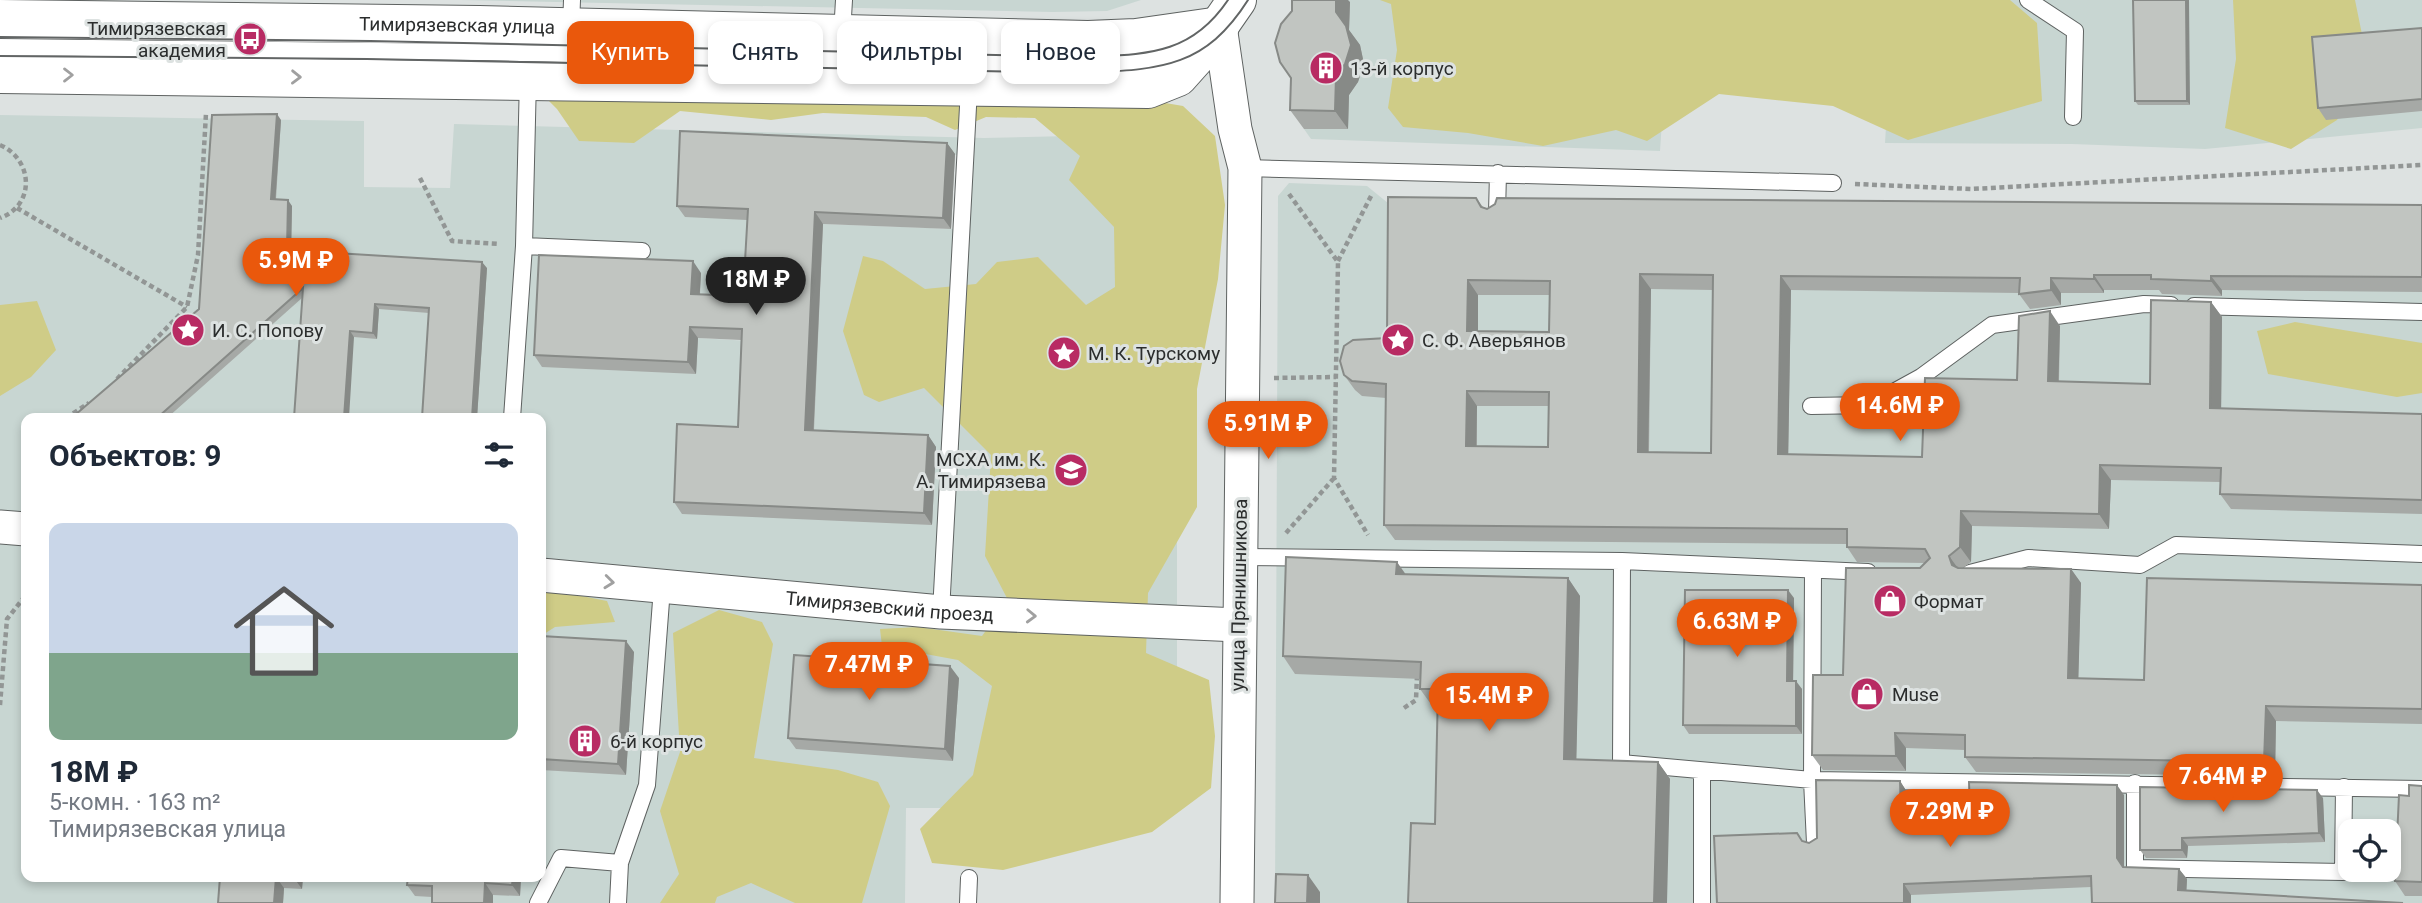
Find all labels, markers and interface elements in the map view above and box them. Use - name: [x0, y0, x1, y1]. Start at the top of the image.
- street label: Тимирязевская улица: [359, 12, 555, 38]
- place label: Тимирязевская академия: [87, 17, 226, 62]
- bus stop icon: Тимирязевская академия: [231, 20, 269, 58]
- chip: Купить: [567, 21, 694, 84]
- chip: Снять: [708, 21, 823, 84]
- chip: Фильтры: [837, 21, 987, 84]
- chip: Новое: [1001, 21, 1120, 84]
- building icon: 13-й корпус: [1307, 49, 1345, 87]
- place label: 13-й корпус: [1350, 57, 1454, 80]
- one-way arrow: [63, 67, 74, 83]
- one-way arrow: [290, 69, 301, 84]
- pin: 5.9M ₽: [239, 238, 353, 298]
- text: 5.9M ₽: [258, 247, 334, 274]
- pin: 18M ₽: [707, 258, 805, 317]
- text: 18M ₽: [722, 266, 790, 293]
- place icon: И. С. Попову: [169, 311, 207, 349]
- place label: И. С. Попову: [212, 319, 323, 342]
- place icon: С. Ф. Аверьянов: [1379, 321, 1417, 359]
- place label: С. Ф. Аверьянов: [1422, 329, 1566, 352]
- place icon: М. К. Турскому: [1045, 334, 1083, 372]
- place label: М. К. Турскому: [1088, 342, 1220, 365]
- pin: 14.6M ₽: [1835, 384, 1965, 443]
- text: 14.6M ₽: [1856, 392, 1944, 419]
- pin: 5.91M ₽: [1203, 402, 1333, 461]
- text: 5.91M ₽: [1224, 410, 1312, 437]
- icon: filters: [480, 436, 518, 474]
- text: Объектов: 9: [49, 438, 221, 473]
- place label: МСХА им. К. А. Тимирязева: [916, 448, 1046, 493]
- school or university icon: МСХА им. К. А. Тимирязева: [1052, 451, 1090, 489]
- street label: улица Прянишникова: [1226, 498, 1252, 692]
- icon: home: [221, 568, 347, 694]
- one-way arrow: [603, 574, 614, 589]
- shop icon: Формат: [1871, 582, 1909, 620]
- street label: Тимирязевский проезд: [785, 586, 994, 626]
- place label: Формат: [1914, 590, 1984, 613]
- pin: 6.63M ₽: [1672, 600, 1802, 659]
- one-way arrow: [1025, 608, 1036, 623]
- text: 6.63M ₽: [1693, 608, 1781, 635]
- pin: 7.47M ₽: [804, 642, 934, 702]
- text: 7.47M ₽: [825, 651, 913, 678]
- pin: 15.4M ₽: [1424, 674, 1554, 733]
- shop icon: Muse: [1848, 675, 1886, 713]
- text: 15.4M ₽: [1445, 682, 1533, 709]
- place label: Muse: [1892, 683, 1939, 706]
- building icon: 6-й корпус: [566, 722, 604, 760]
- place label: 6-й корпус: [610, 730, 703, 753]
- text: 18M ₽: [49, 754, 138, 789]
- pin: 7.64M ₽: [2158, 754, 2288, 814]
- text: 7.64M ₽: [2179, 763, 2267, 790]
- text: 5-комн. · 163 m²: [49, 789, 221, 816]
- pin: 7.29M ₽: [1885, 790, 2015, 849]
- text: 7.29M ₽: [1906, 798, 1994, 825]
- text: Тимирязевская улица: [49, 816, 286, 843]
- map controls: [2338, 819, 2401, 882]
- button: locate: [2338, 819, 2401, 882]

